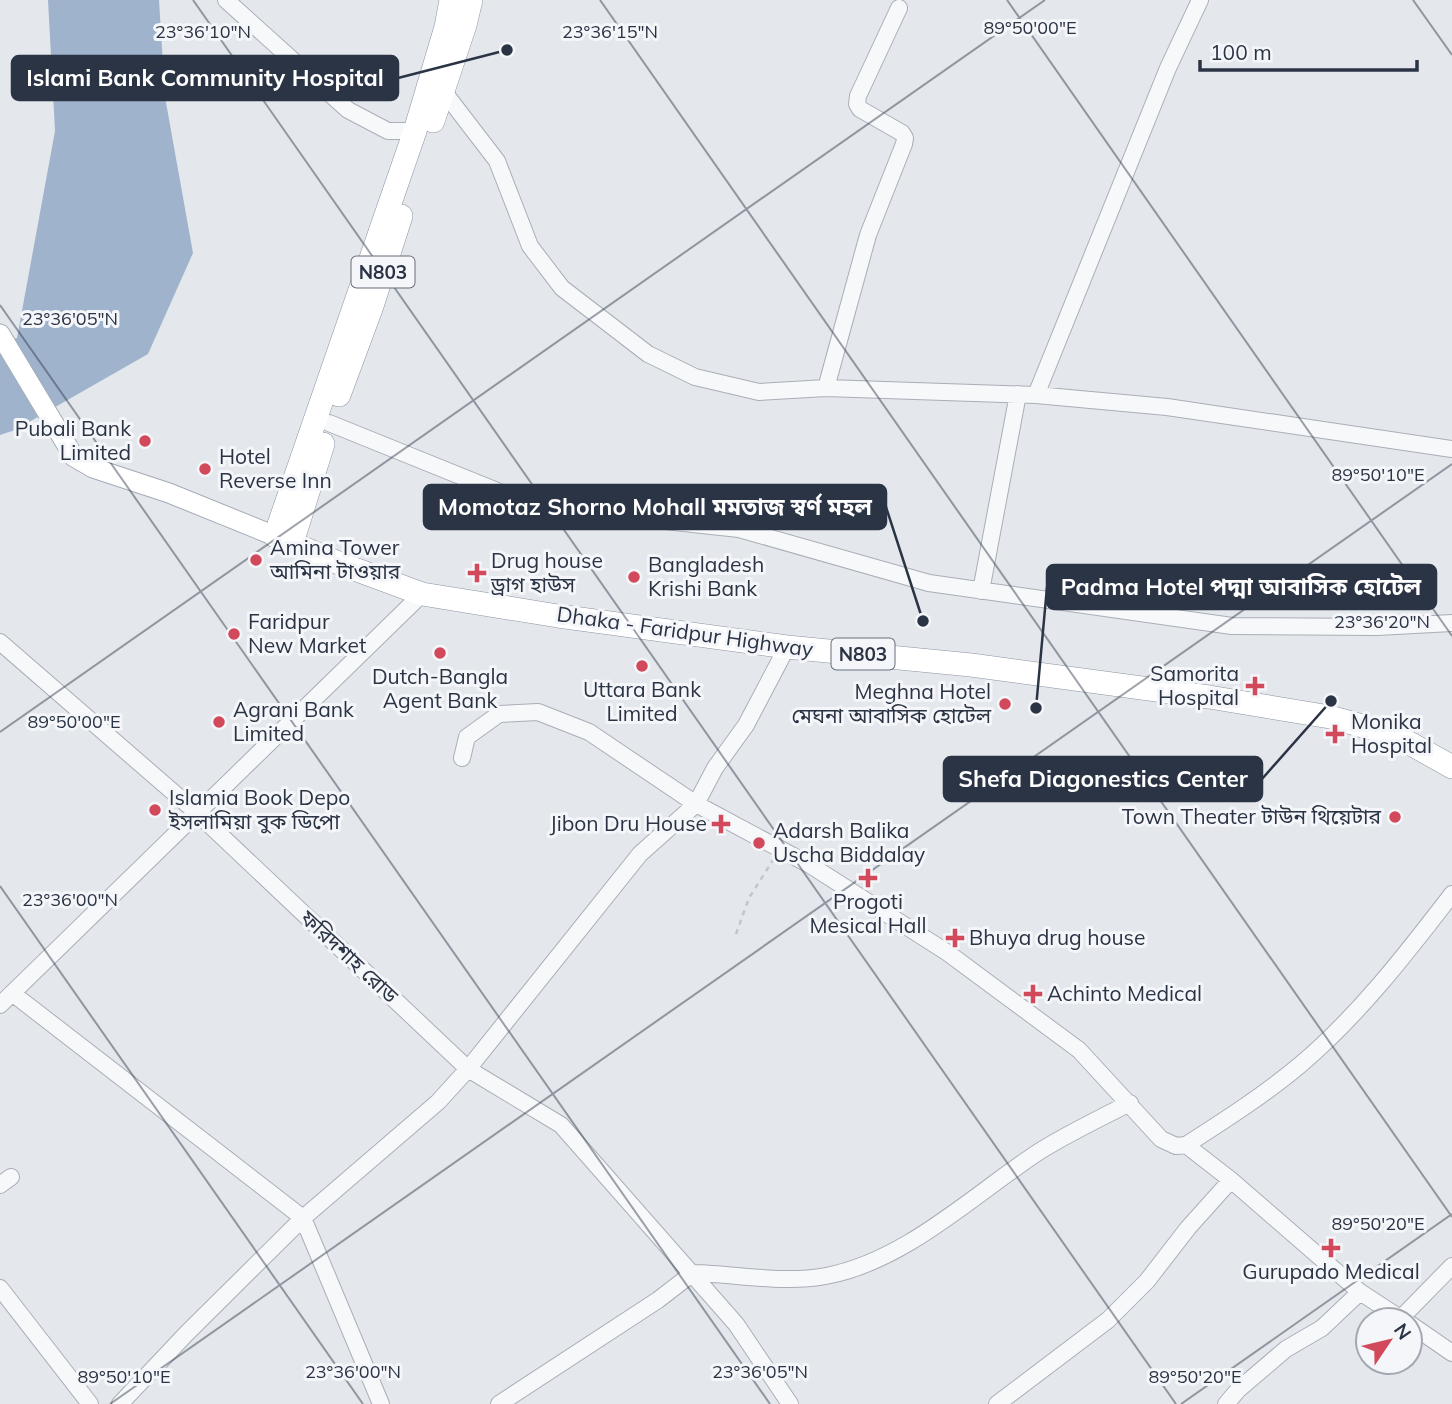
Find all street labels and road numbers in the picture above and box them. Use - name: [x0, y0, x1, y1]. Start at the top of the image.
- road number: N803: [352, 256, 414, 288]
- street label: Dhaka - Faridpur Highway: [555, 600, 815, 662]
- road number: N803: [832, 638, 894, 670]
- street label: ফরিদশাহ রোড: [295, 904, 405, 1009]

